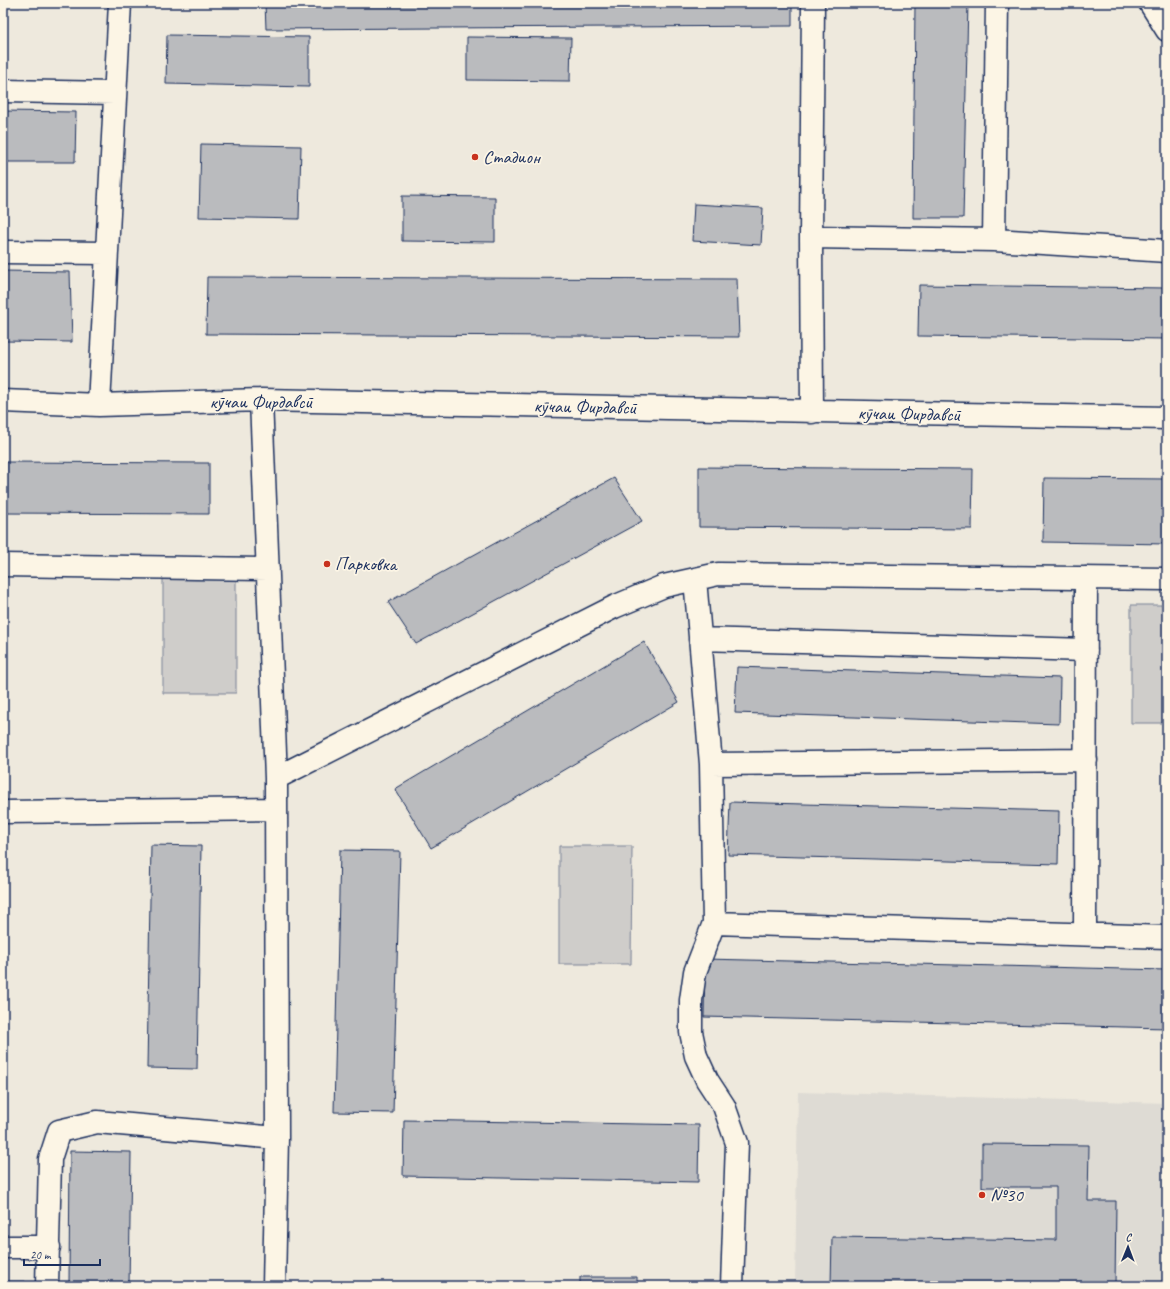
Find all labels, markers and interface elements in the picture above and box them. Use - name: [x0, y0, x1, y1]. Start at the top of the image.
- place label: Стадион: [483, 145, 541, 169]
- marker: Стадион: [470, 152, 480, 162]
- street label: кӯчаи Фирдавсӣ: [209, 390, 313, 414]
- street label: кӯчаи Фирдавсӣ: [533, 394, 638, 420]
- street label: кӯчаи Фирдавсӣ: [857, 401, 962, 427]
- place label: Парковка: [335, 552, 398, 576]
- marker: Парковка: [322, 559, 332, 569]
- place label: №30: [990, 1183, 1024, 1207]
- marker: №30: [977, 1190, 987, 1200]
- north arrow: [1108, 1227, 1148, 1267]
- text: С: [1125, 1230, 1133, 1244]
- scale bar: [24, 1241, 100, 1267]
- text: 20 m: [30, 1247, 52, 1263]

